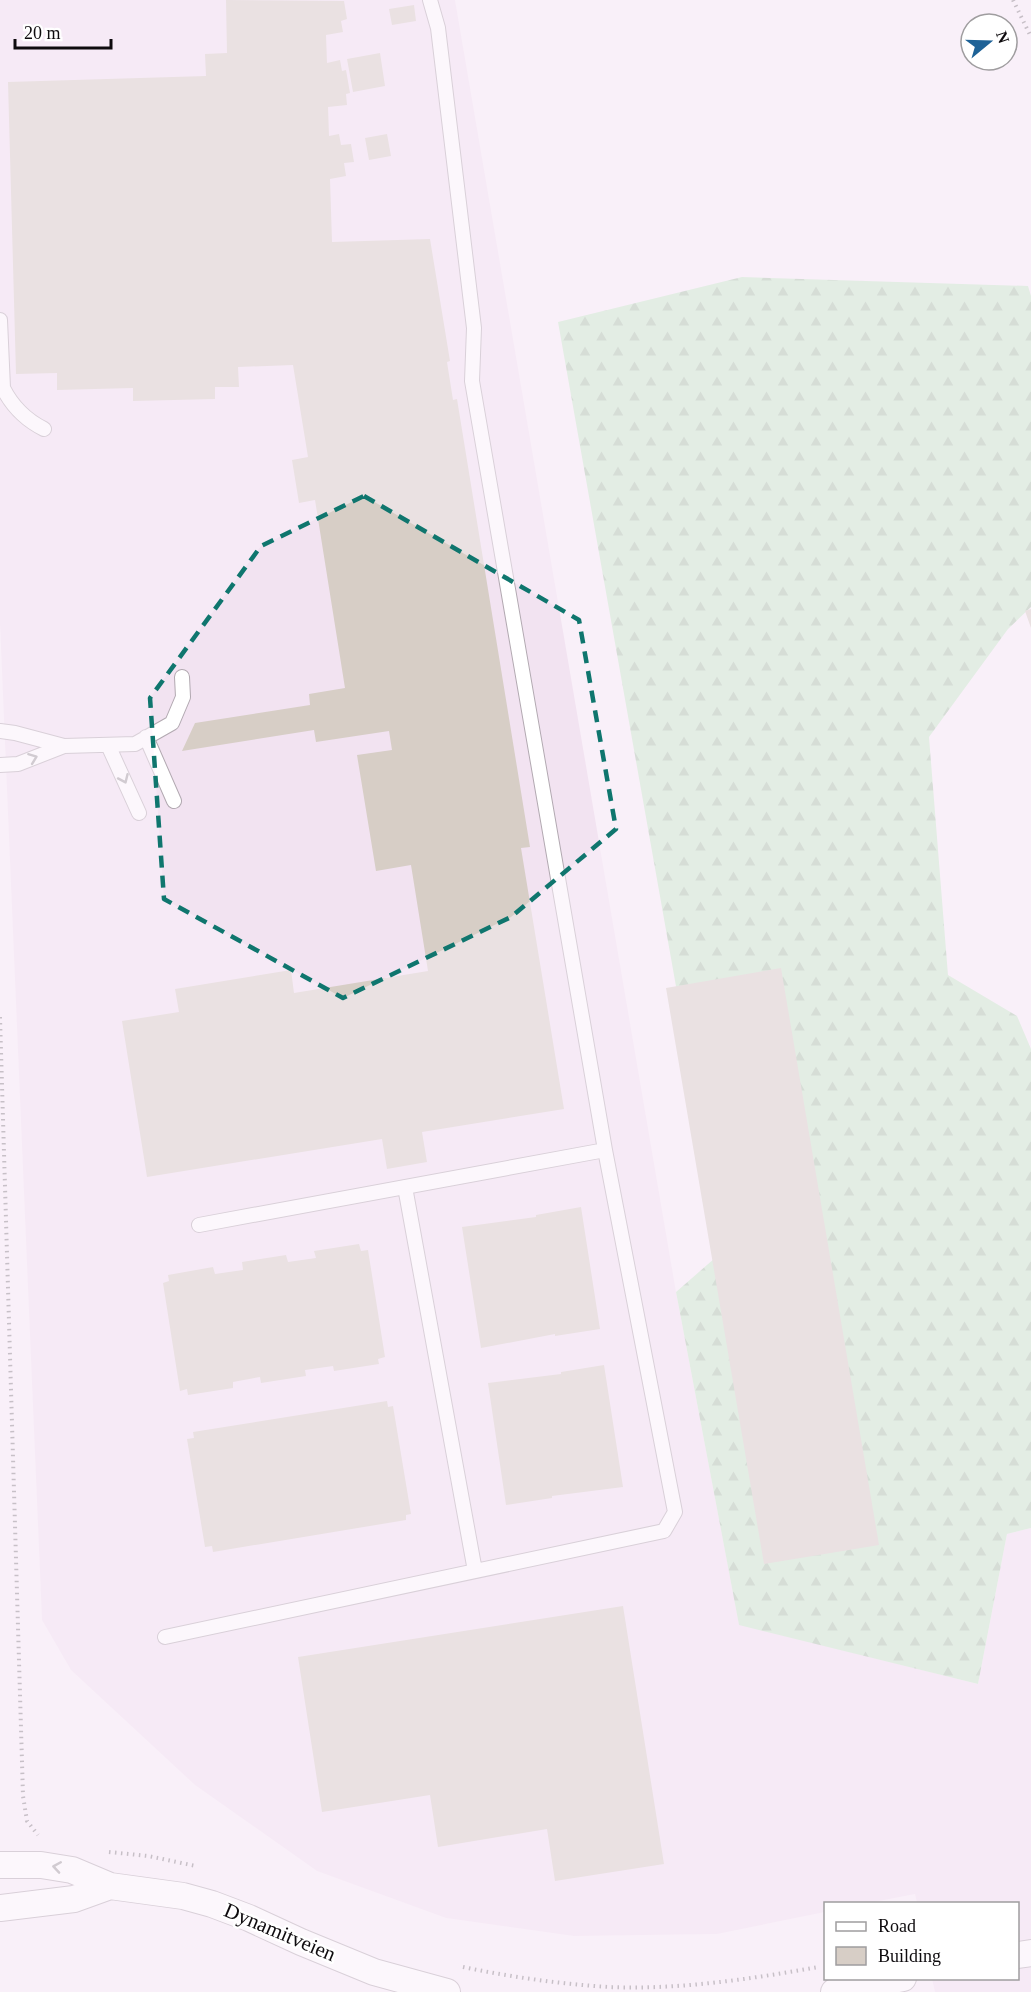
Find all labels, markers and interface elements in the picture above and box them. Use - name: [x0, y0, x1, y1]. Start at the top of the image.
- scale bar: [15, 12, 111, 50]
- north arrow: [959, 12, 1019, 72]
- text: 20 m: [24, 23, 61, 43]
- text: N: [993, 29, 1013, 46]
- one-way arrow: [27, 753, 37, 766]
- one-way arrow: [116, 772, 128, 783]
- one-way arrow: [52, 1862, 61, 1874]
- street label: Dynamitveien: [221, 1898, 340, 1966]
- legend: [824, 1902, 1019, 1980]
- text: Road: [878, 1916, 916, 1936]
- text: Building: [878, 1946, 941, 1966]

